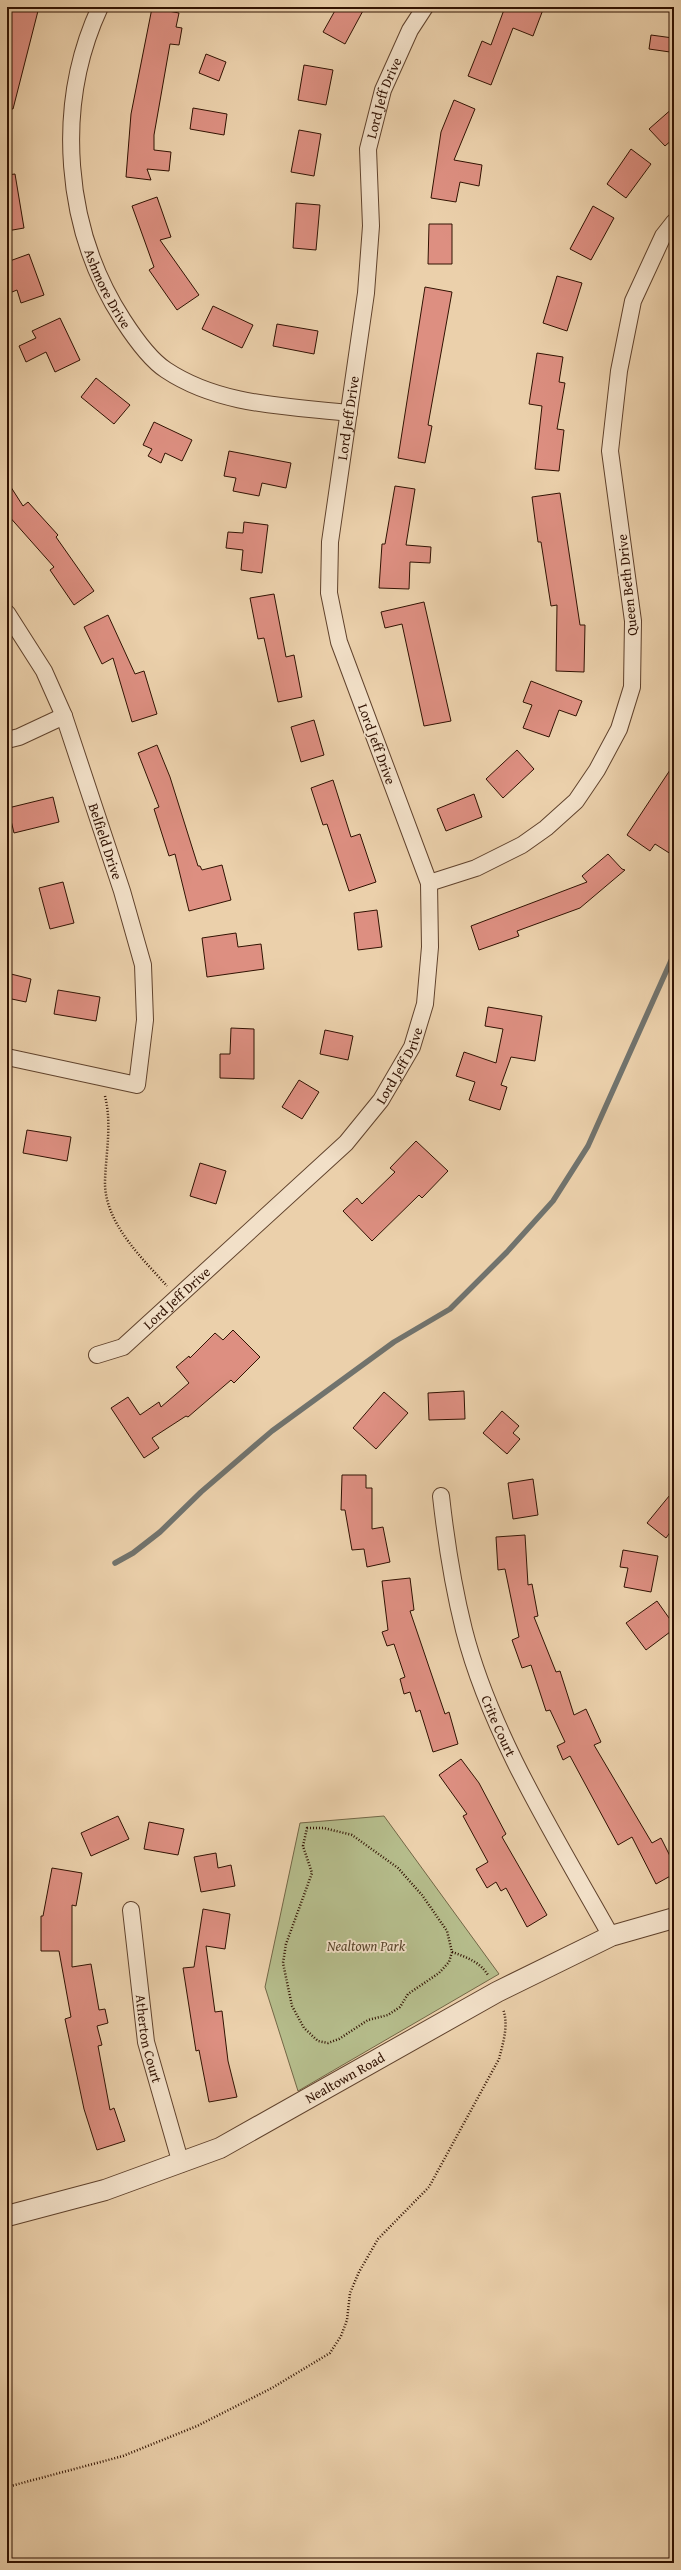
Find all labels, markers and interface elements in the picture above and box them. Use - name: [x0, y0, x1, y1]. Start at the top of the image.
- street label: Lord Jeff Drive: [361, 54, 407, 141]
- street label: Ashmore Drive: [79, 246, 136, 333]
- street label: Lord Jeff Drive: [332, 374, 364, 461]
- street label: Queen Beth Drive: [612, 533, 642, 637]
- street label: Lord Jeff Drive: [353, 701, 401, 788]
- street label: Belfield Drive: [84, 800, 128, 882]
- street label: Lord Jeff Drive: [371, 1024, 428, 1108]
- street label: Lord Jeff Drive: [139, 1262, 215, 1334]
- street label: Crite Court: [476, 1692, 521, 1760]
- park label: Nealtown Park: [327, 1936, 406, 1956]
- street label: Atherton Court: [131, 1993, 167, 2085]
- street label: Nealtown Road: [301, 2047, 389, 2108]

